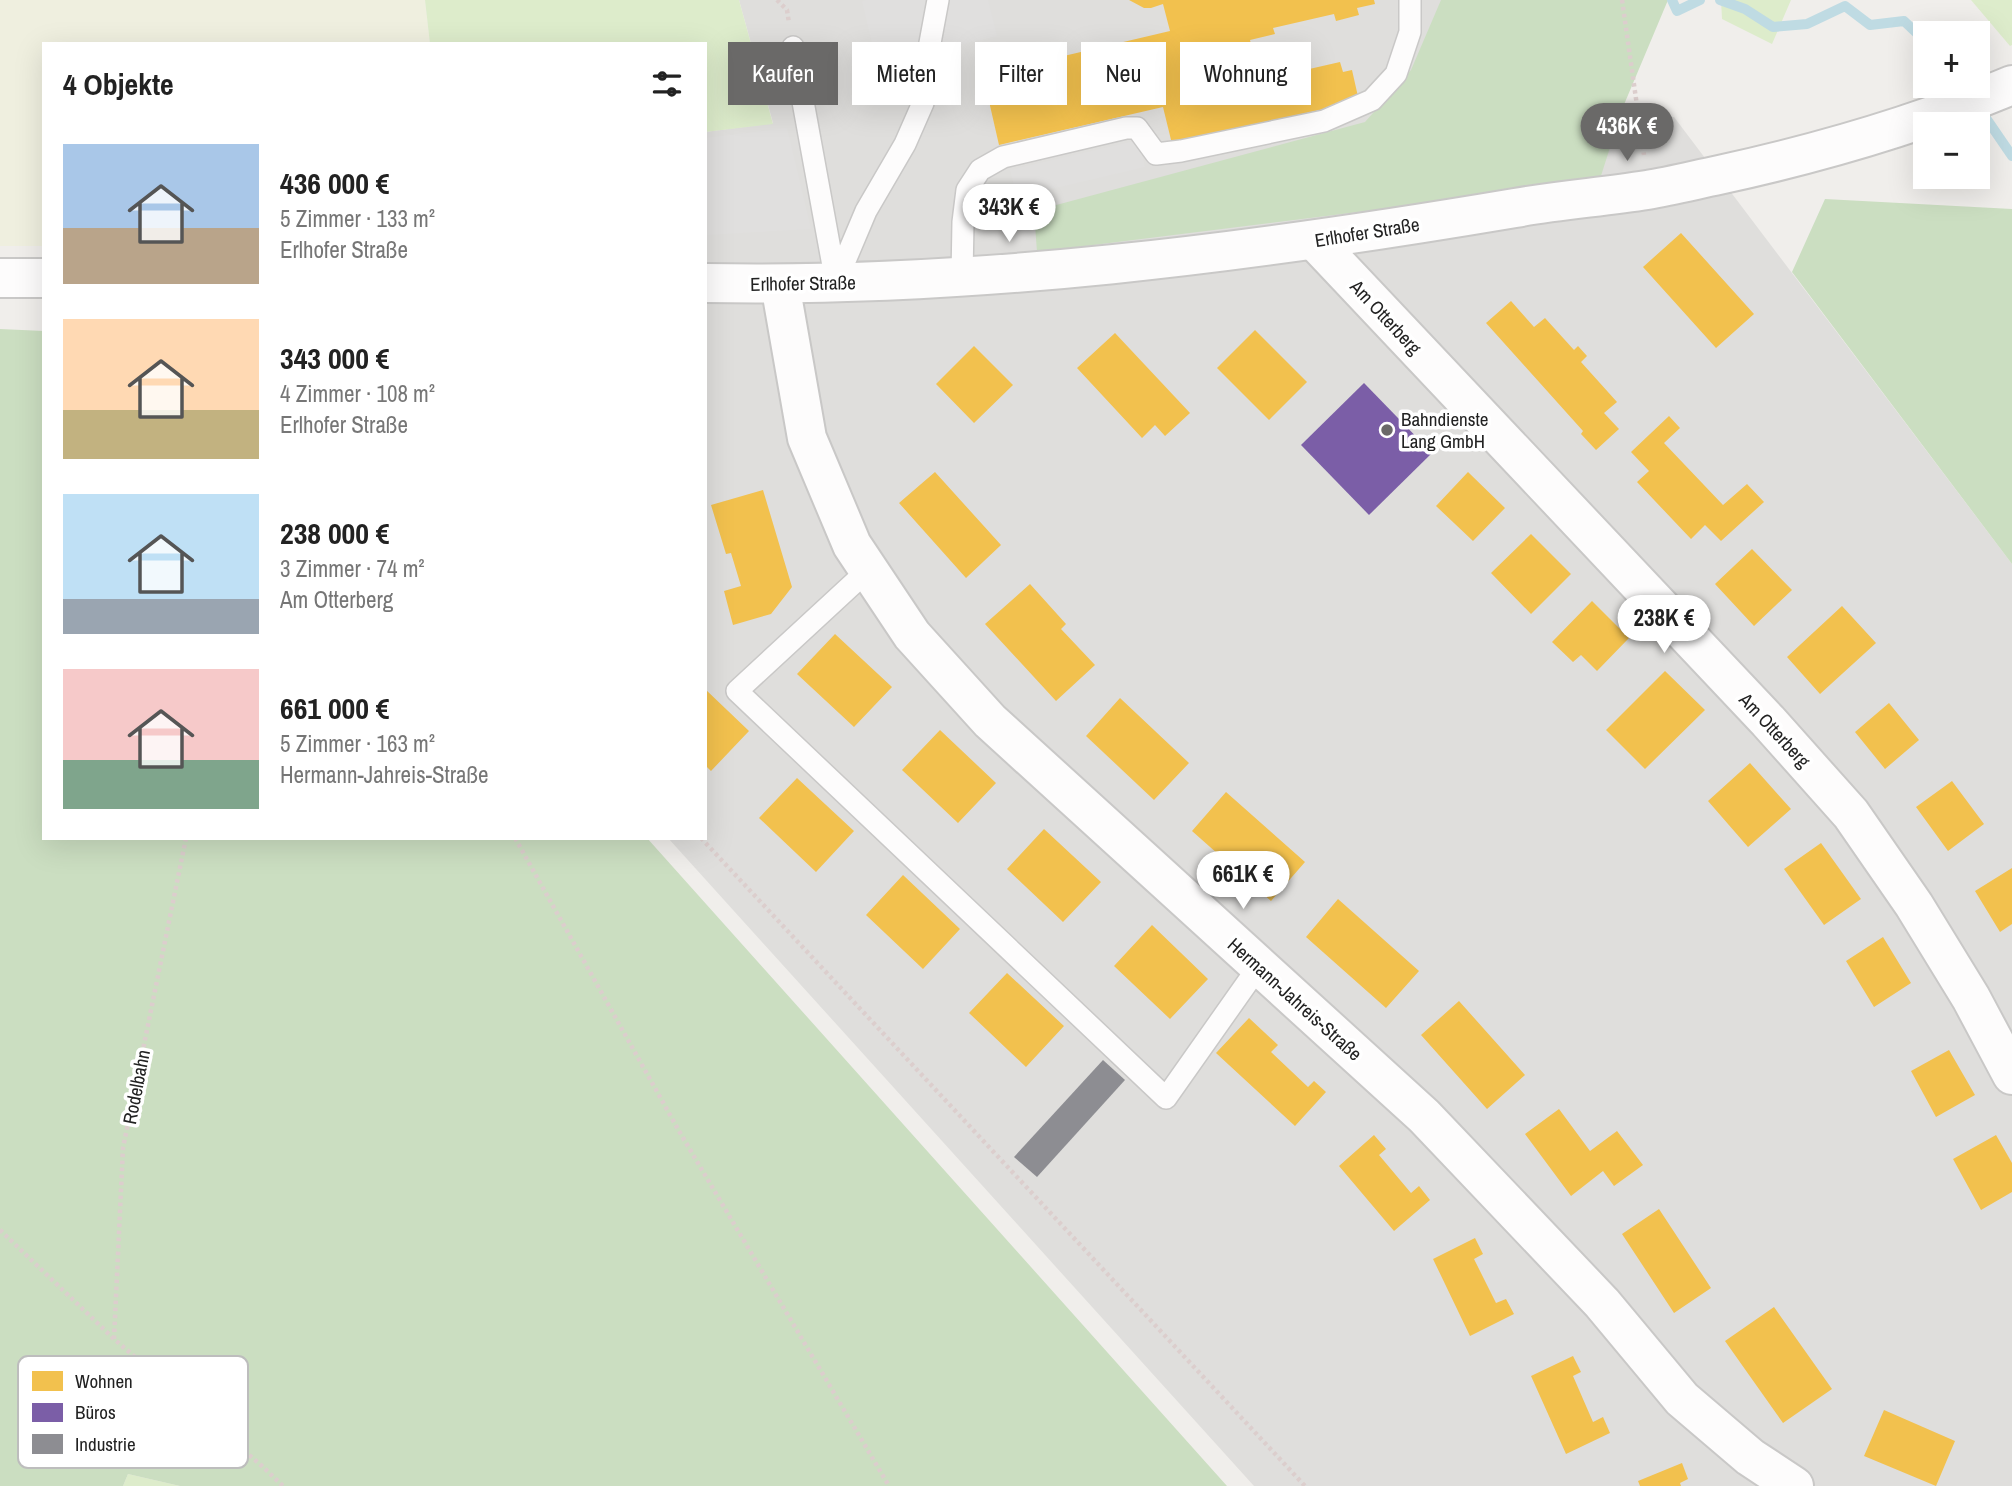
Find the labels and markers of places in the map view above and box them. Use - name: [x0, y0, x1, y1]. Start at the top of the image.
- pin: 436K €: [1570, 104, 1684, 163]
- pin: 343K €: [952, 184, 1066, 244]
- place label: Bahndienste Lang GmbH: [1401, 406, 1489, 454]
- marker: Bahndienste Lang GmbH: [1379, 422, 1395, 438]
- pin: 238K €: [1607, 596, 1721, 655]
- pin: 661K €: [1186, 852, 1300, 911]

